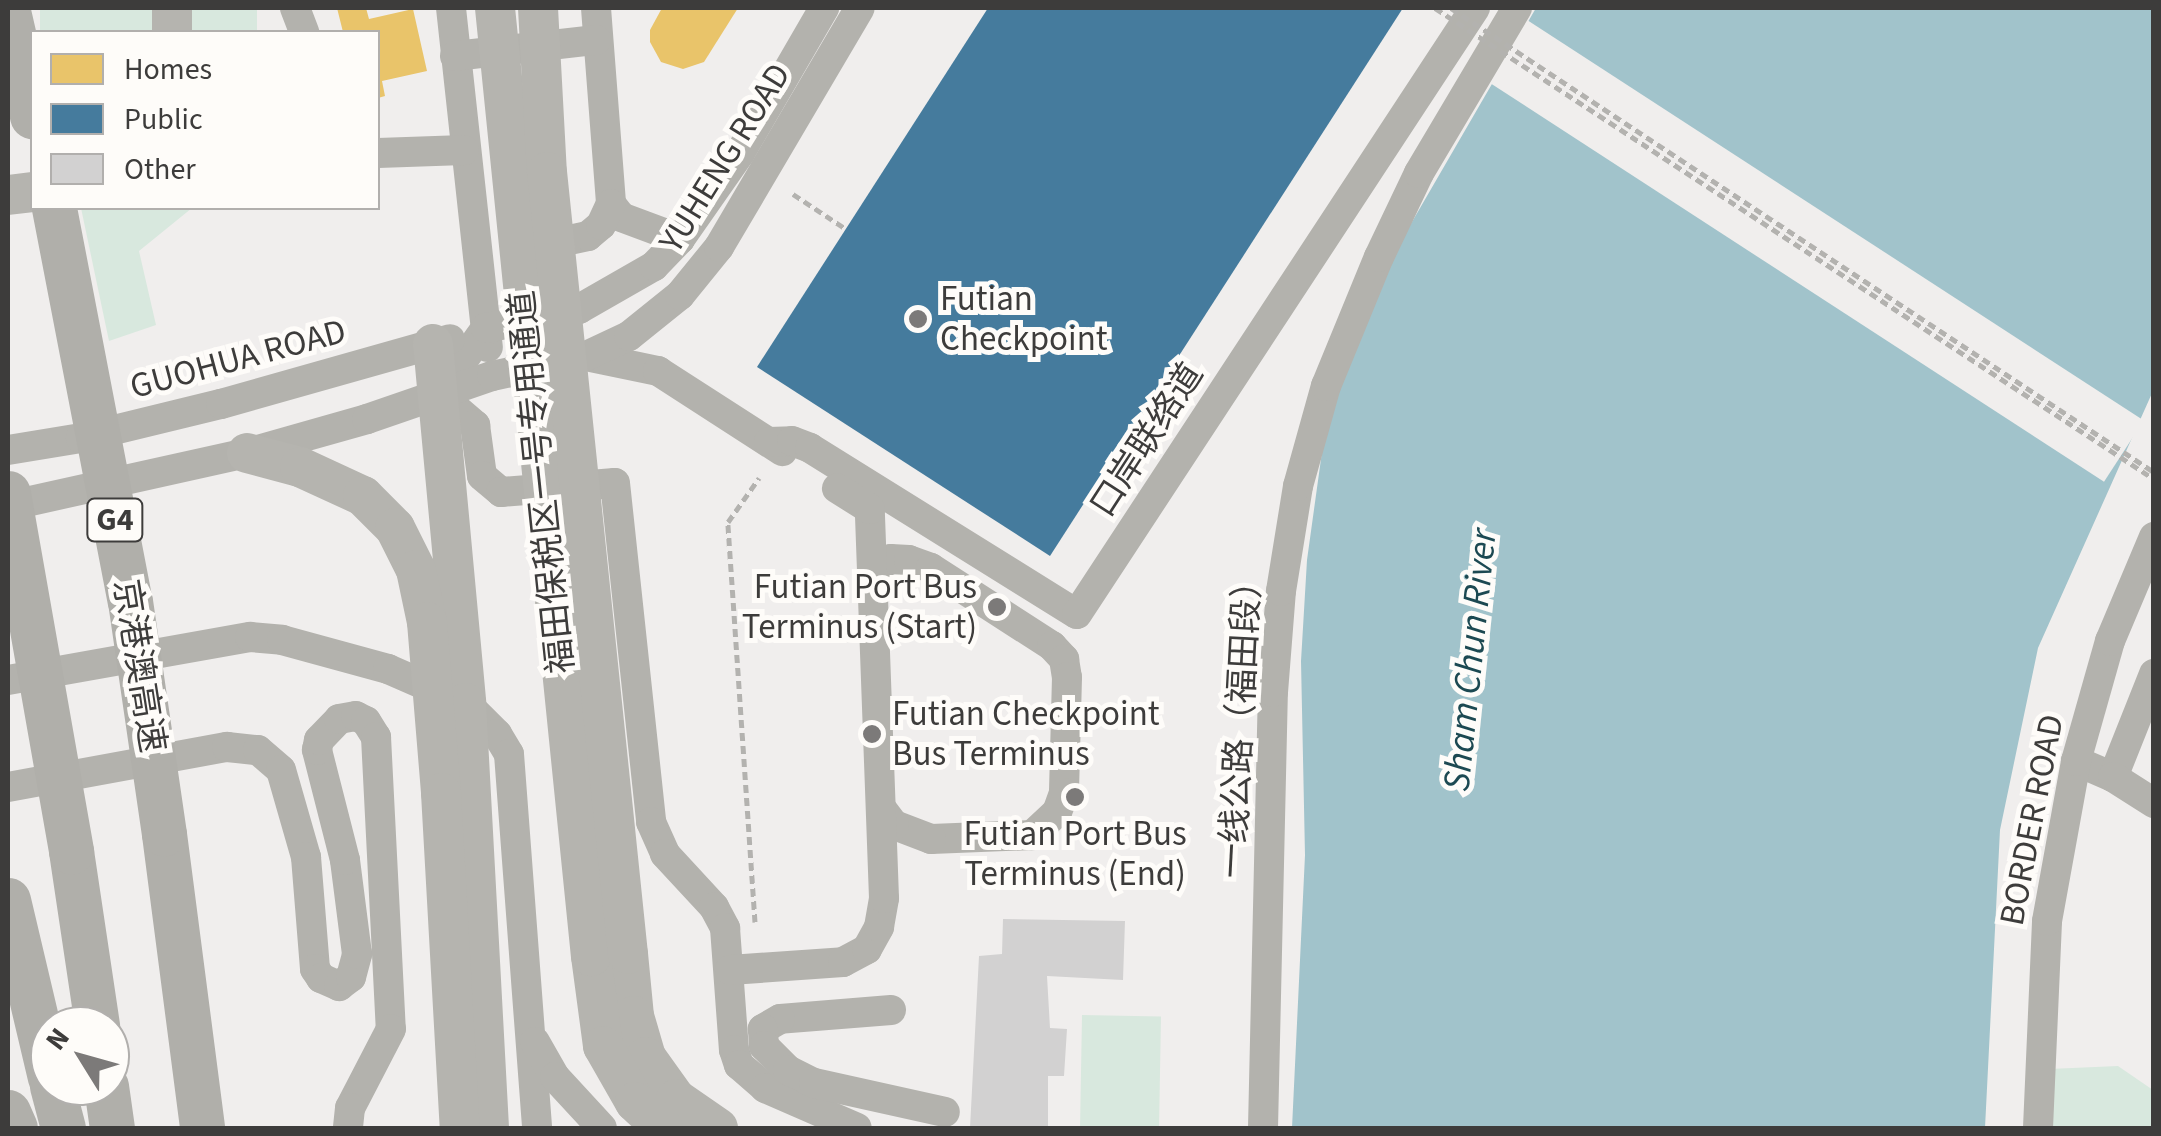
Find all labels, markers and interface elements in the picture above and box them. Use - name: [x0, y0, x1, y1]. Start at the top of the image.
- legend: [30, 30, 380, 210]
- text: Homes: [124, 48, 212, 91]
- street label: YUHENG ROAD: [650, 56, 800, 260]
- text: Public: [124, 98, 203, 141]
- text: Other: [124, 148, 196, 191]
- place label: Futian Checkpoint: [940, 278, 1108, 360]
- street label: 福田保税区一号专用通道: [501, 288, 583, 676]
- marker: Futian Checkpoint: [905, 306, 931, 332]
- street label: GUOHUA ROAD: [126, 310, 350, 408]
- street label: 口岸联络道: [1082, 355, 1212, 525]
- road number: G4: [85, 493, 145, 547]
- water label: Sham Chun River: [1435, 526, 1507, 794]
- street label: 一线公路（福田段）: [1212, 563, 1270, 879]
- place label: Futian Port Bus Terminus (Start): [742, 566, 977, 648]
- street label: 京港澳高速: [105, 576, 173, 756]
- marker: Futian Port Bus Terminus (Start): [986, 596, 1008, 618]
- place label: Futian Checkpoint Bus Terminus: [892, 693, 1160, 775]
- street label: BORDER ROAD: [1991, 711, 2073, 929]
- marker: Futian Checkpoint Bus Terminus: [861, 723, 883, 745]
- marker: Futian Port Bus Terminus (End): [1064, 786, 1086, 808]
- place label: Futian Port Bus Terminus (End): [963, 813, 1187, 895]
- north arrow: [30, 1006, 130, 1106]
- text: N: [36, 1020, 79, 1059]

